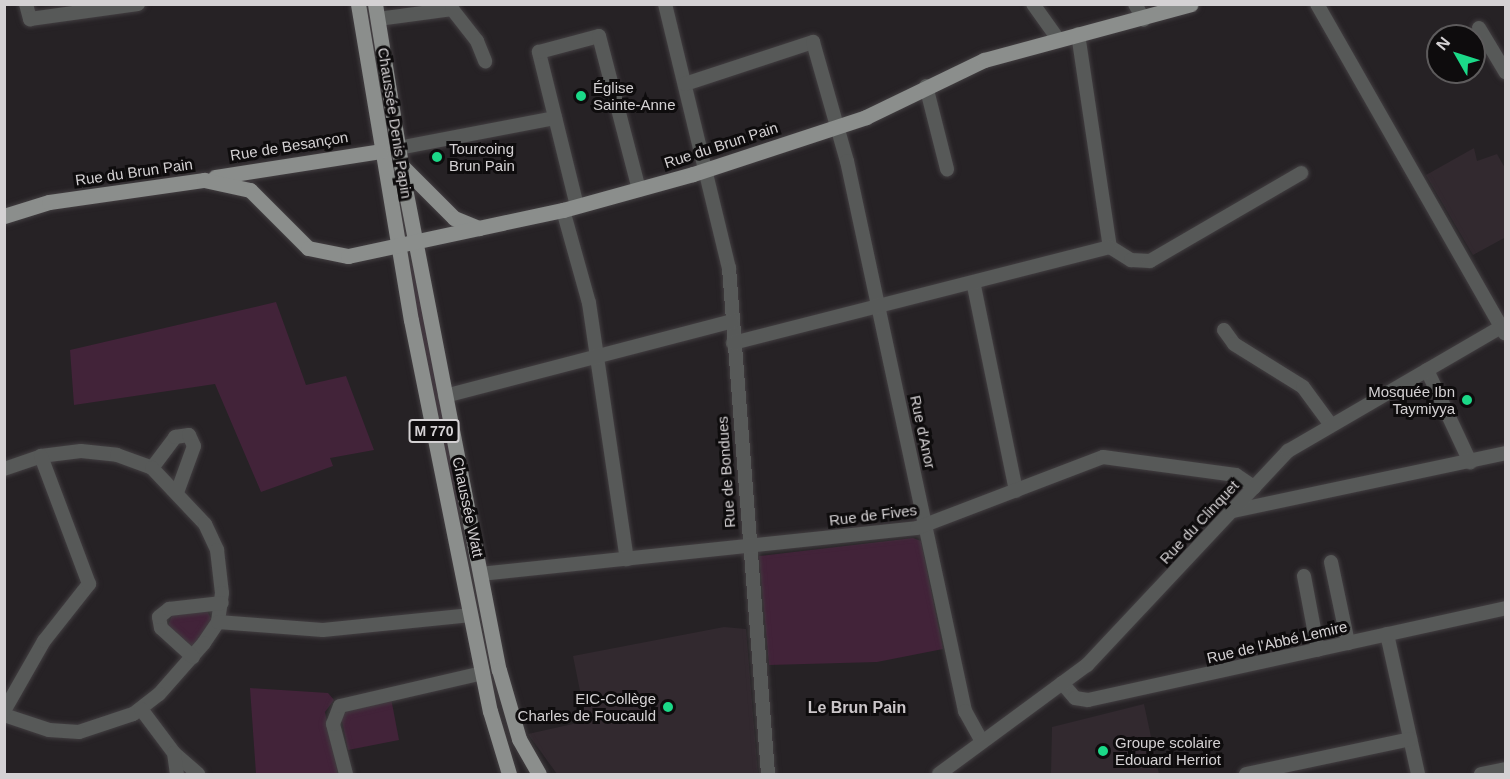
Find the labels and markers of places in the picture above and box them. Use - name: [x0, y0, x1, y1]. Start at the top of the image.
- place label: Église Sainte-Anne: [593, 78, 676, 113]
- marker: Église Sainte-Anne: [574, 89, 588, 103]
- place label: Tourcoing Brun Pain: [449, 139, 515, 174]
- marker: Tourcoing Brun Pain: [430, 150, 444, 164]
- place label: Mosquée Ibn Taymiyya: [1368, 382, 1455, 417]
- marker: Mosquée Ibn Taymiyya: [1460, 393, 1474, 407]
- place label: EIC-Collège Charles de Foucauld: [518, 689, 656, 724]
- marker: EIC-Collège Charles de Foucauld: [661, 700, 675, 714]
- place label: Groupe scolaire Edouard Herriot: [1115, 733, 1221, 768]
- marker: Groupe scolaire Edouard Herriot: [1096, 744, 1110, 758]

